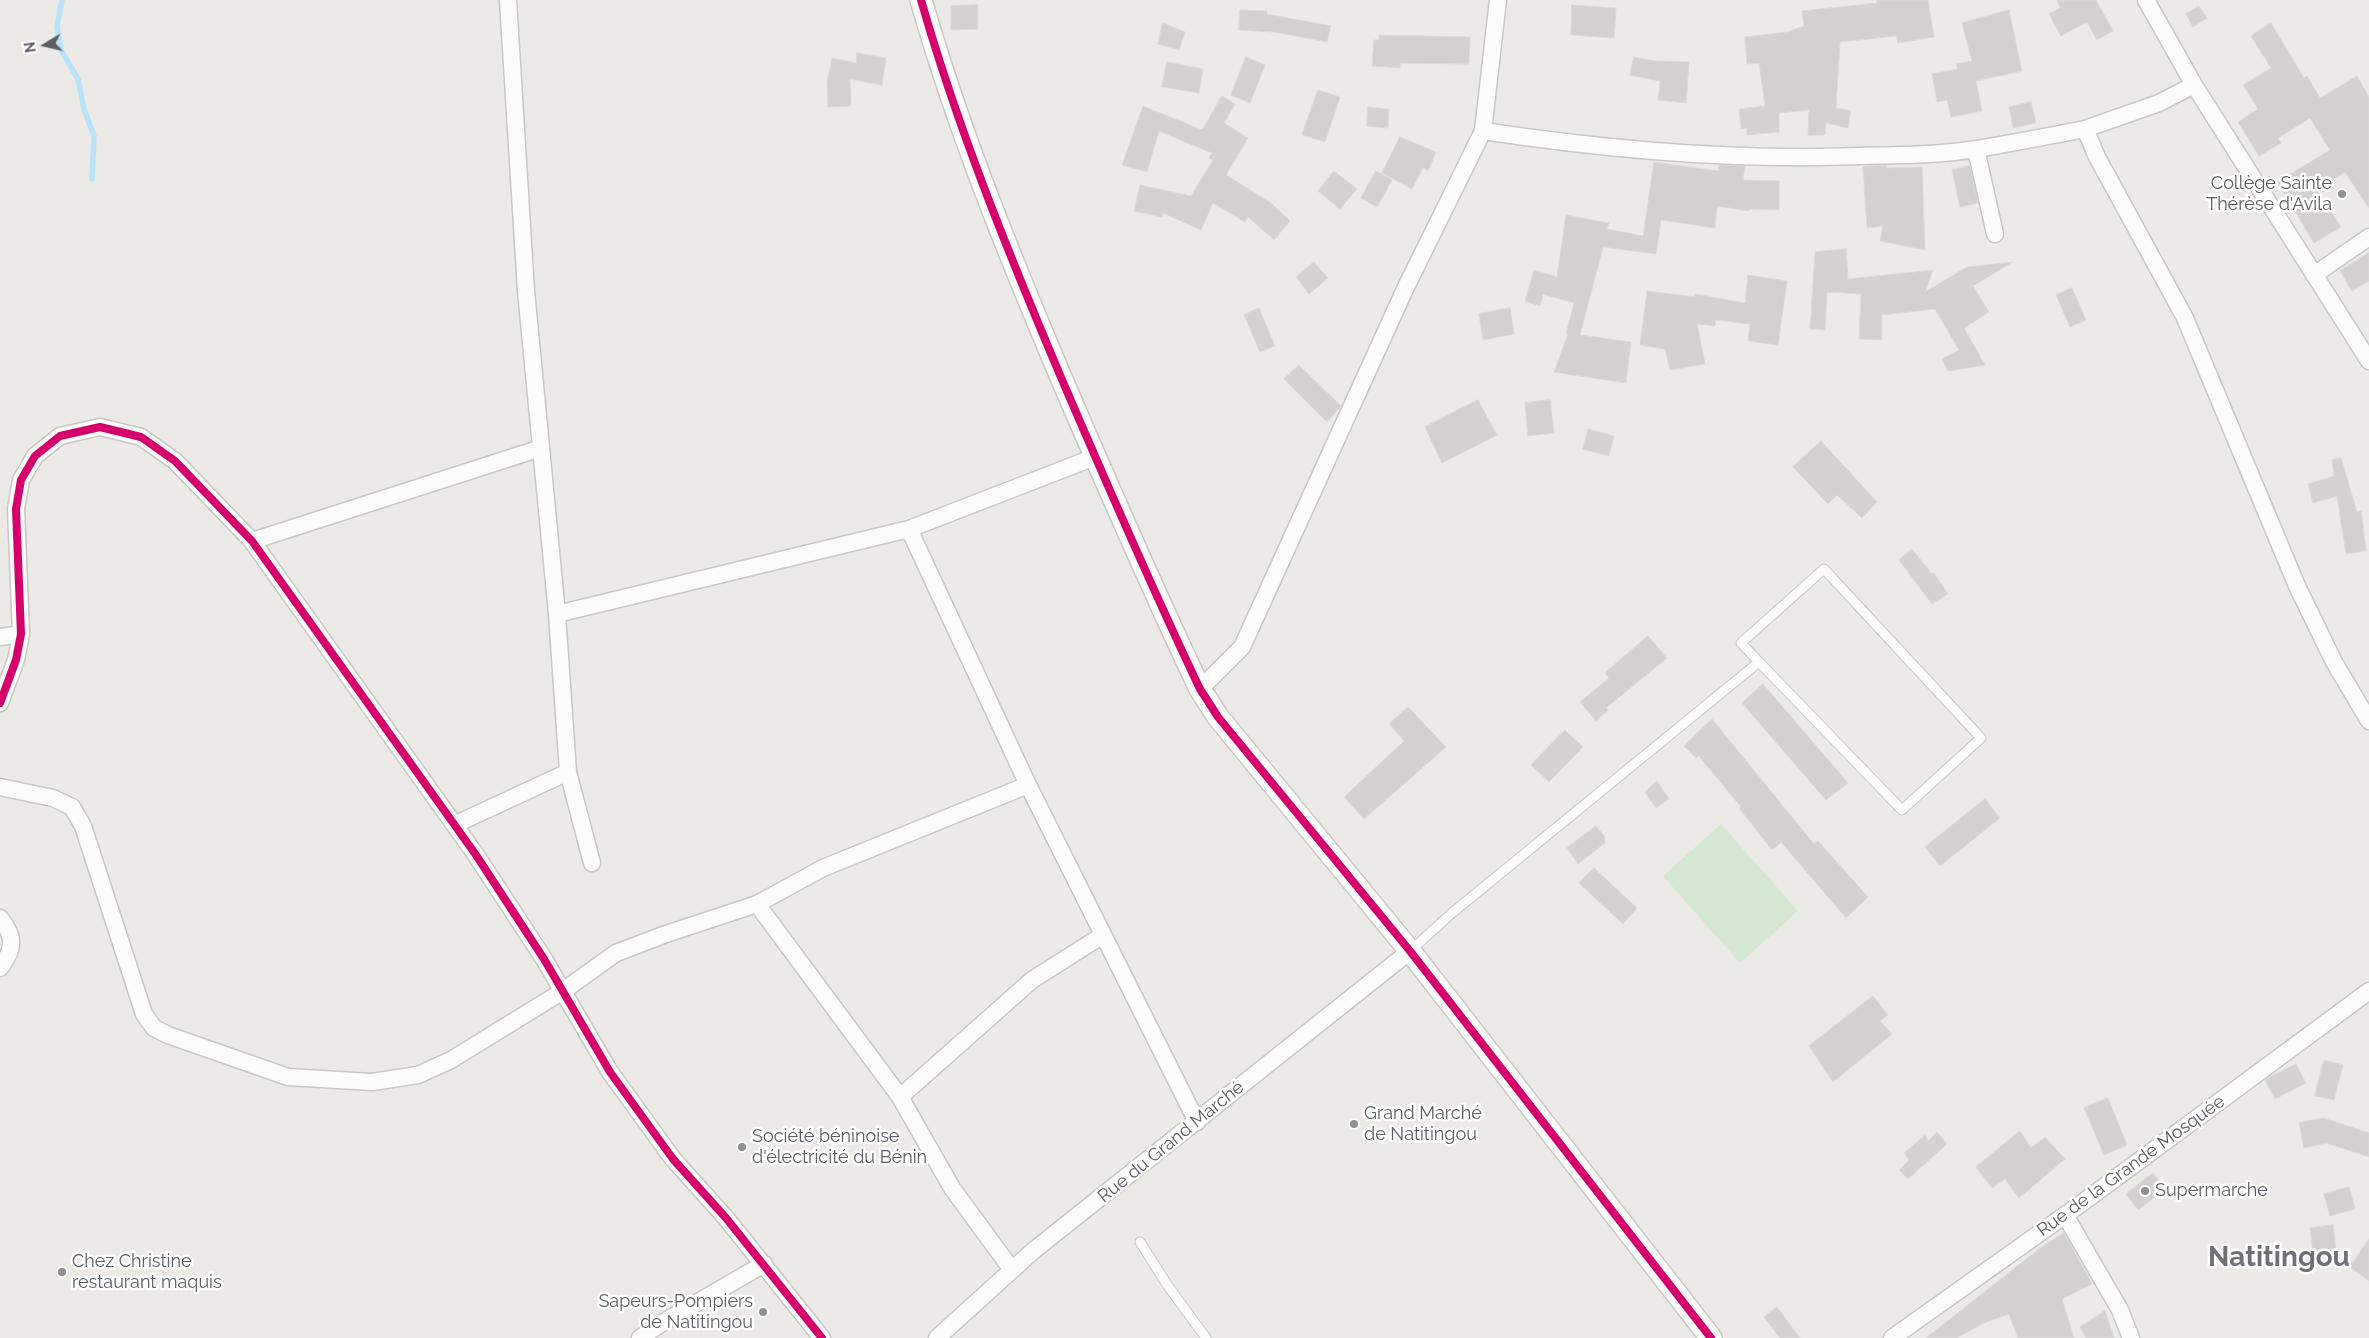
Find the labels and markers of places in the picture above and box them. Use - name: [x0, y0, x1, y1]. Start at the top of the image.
- place label: Collège Sainte Thérèse d'Avila: [2206, 173, 2332, 215]
- marker: Collège Sainte Thérèse d'Avila: [2336, 188, 2348, 200]
- place label: Grand Marché de Natitingou: [1364, 1103, 1482, 1146]
- marker: Grand Marché de Natitingou: [1348, 1118, 1360, 1130]
- place label: Société béninoise d'électricité du Bénin: [752, 1126, 927, 1168]
- marker: Société béninoise d'électricité du Bénin: [736, 1141, 748, 1153]
- place label: Supermarche: [2155, 1180, 2268, 1202]
- marker: Supermarche: [2139, 1185, 2151, 1197]
- place label: Chez Christine restaurant maquis: [72, 1251, 222, 1294]
- marker: Chez Christine restaurant maquis: [56, 1266, 68, 1278]
- place label: Sapeurs-Pompiers de Natitingou: [598, 1291, 753, 1334]
- marker: Sapeurs-Pompiers de Natitingou: [757, 1306, 769, 1318]

